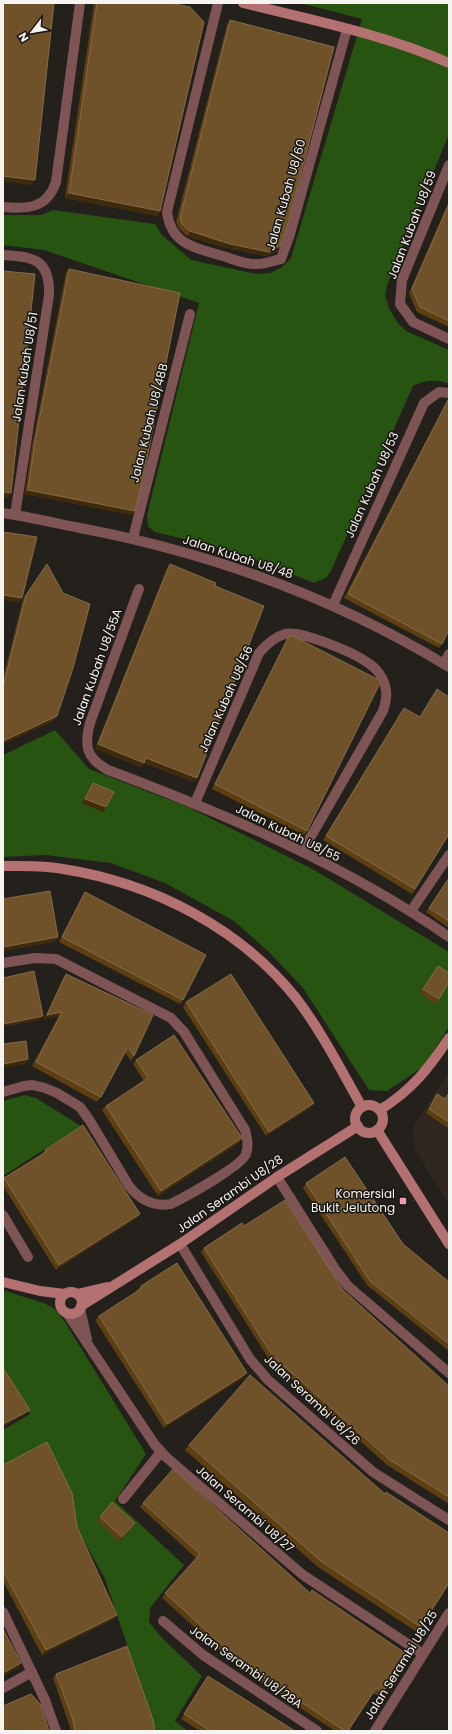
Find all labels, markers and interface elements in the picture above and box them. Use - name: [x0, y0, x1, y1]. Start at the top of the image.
- north arrow: [12, 12, 52, 52]
- text: N: [14, 29, 32, 45]
- street label: Jalan Kubah U8/60: [262, 137, 310, 252]
- street label: Jalan Kubah U8/59: [383, 168, 440, 281]
- street label: Jalan Kubah U8/51: [7, 311, 42, 423]
- street label: Jalan Kubah U8/48B: [125, 362, 172, 484]
- street label: Jalan Kubah U8/53: [341, 429, 403, 541]
- street label: Jalan Kubah U8/48: [181, 531, 295, 582]
- street label: Jalan Kubah U8/55A: [68, 606, 126, 728]
- street label: Jalan Kubah U8/56: [194, 643, 257, 755]
- street label: Jalan Kubah U8/55: [233, 800, 344, 865]
- street label: Jalan Serambi U8/28: [173, 1150, 286, 1237]
- place label: Komersial Bukit Jelutong: [311, 1185, 395, 1216]
- marker: Komersial Bukit Jelutong: [398, 1196, 408, 1206]
- street label: Jalan Serambi U8/26: [260, 1350, 364, 1449]
- street label: Jalan Serambi U8/27: [193, 1461, 298, 1556]
- street label: Jalan Serambi U8/25: [360, 1607, 441, 1723]
- street label: Jalan Serambi U8/28A: [186, 1621, 306, 1712]

